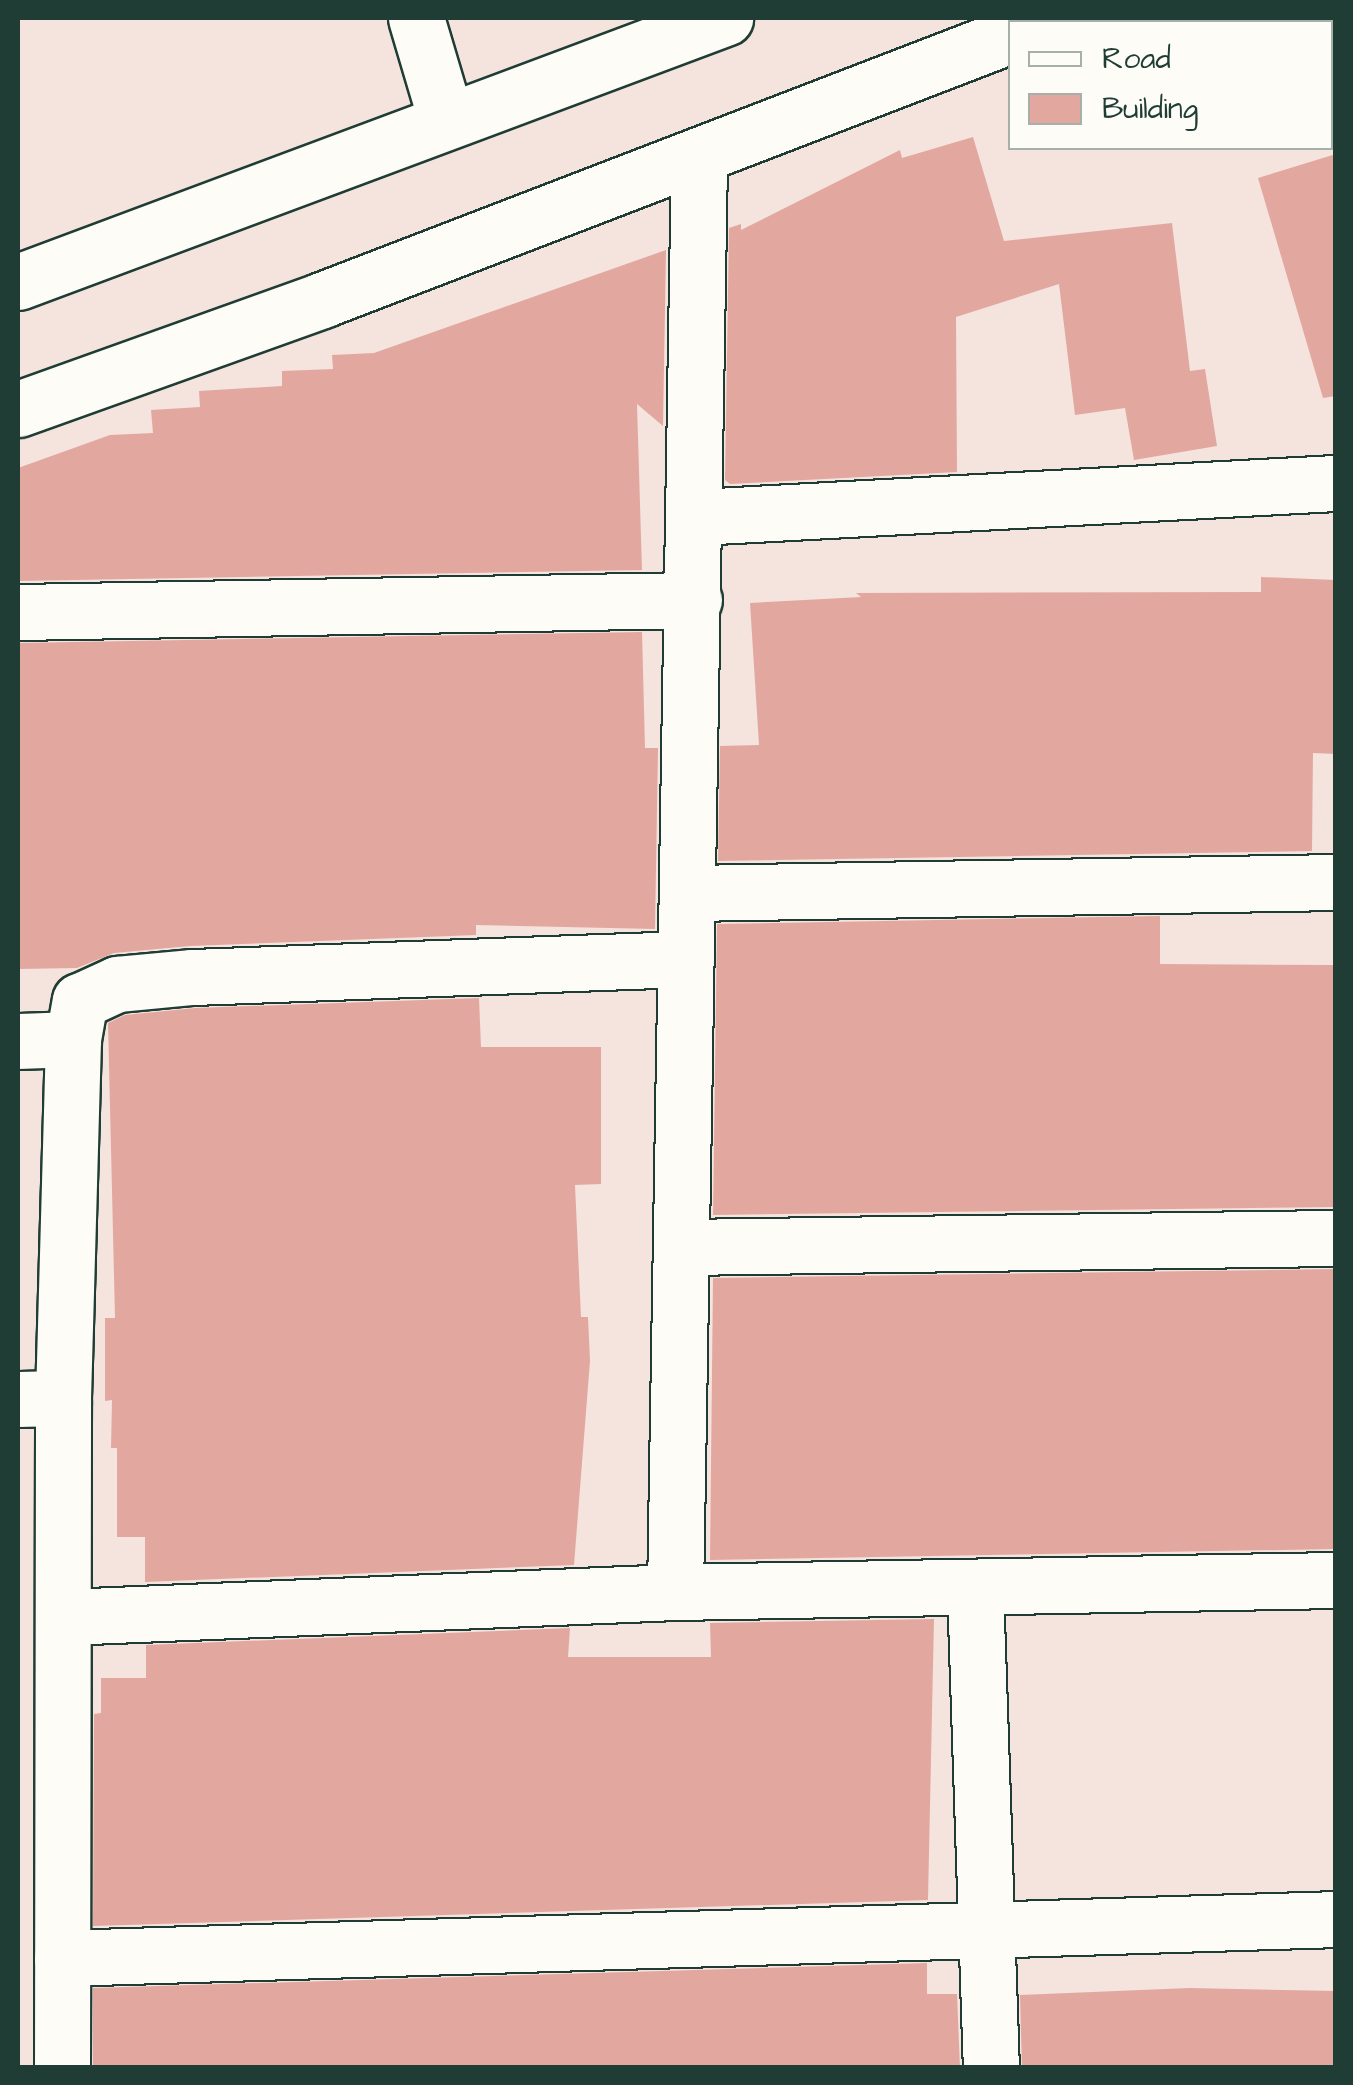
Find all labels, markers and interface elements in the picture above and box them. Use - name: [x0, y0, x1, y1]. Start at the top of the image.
- legend: [1008, 20, 1333, 150]
- text: Road: [1102, 38, 1171, 80]
- text: Building: [1102, 88, 1198, 130]

